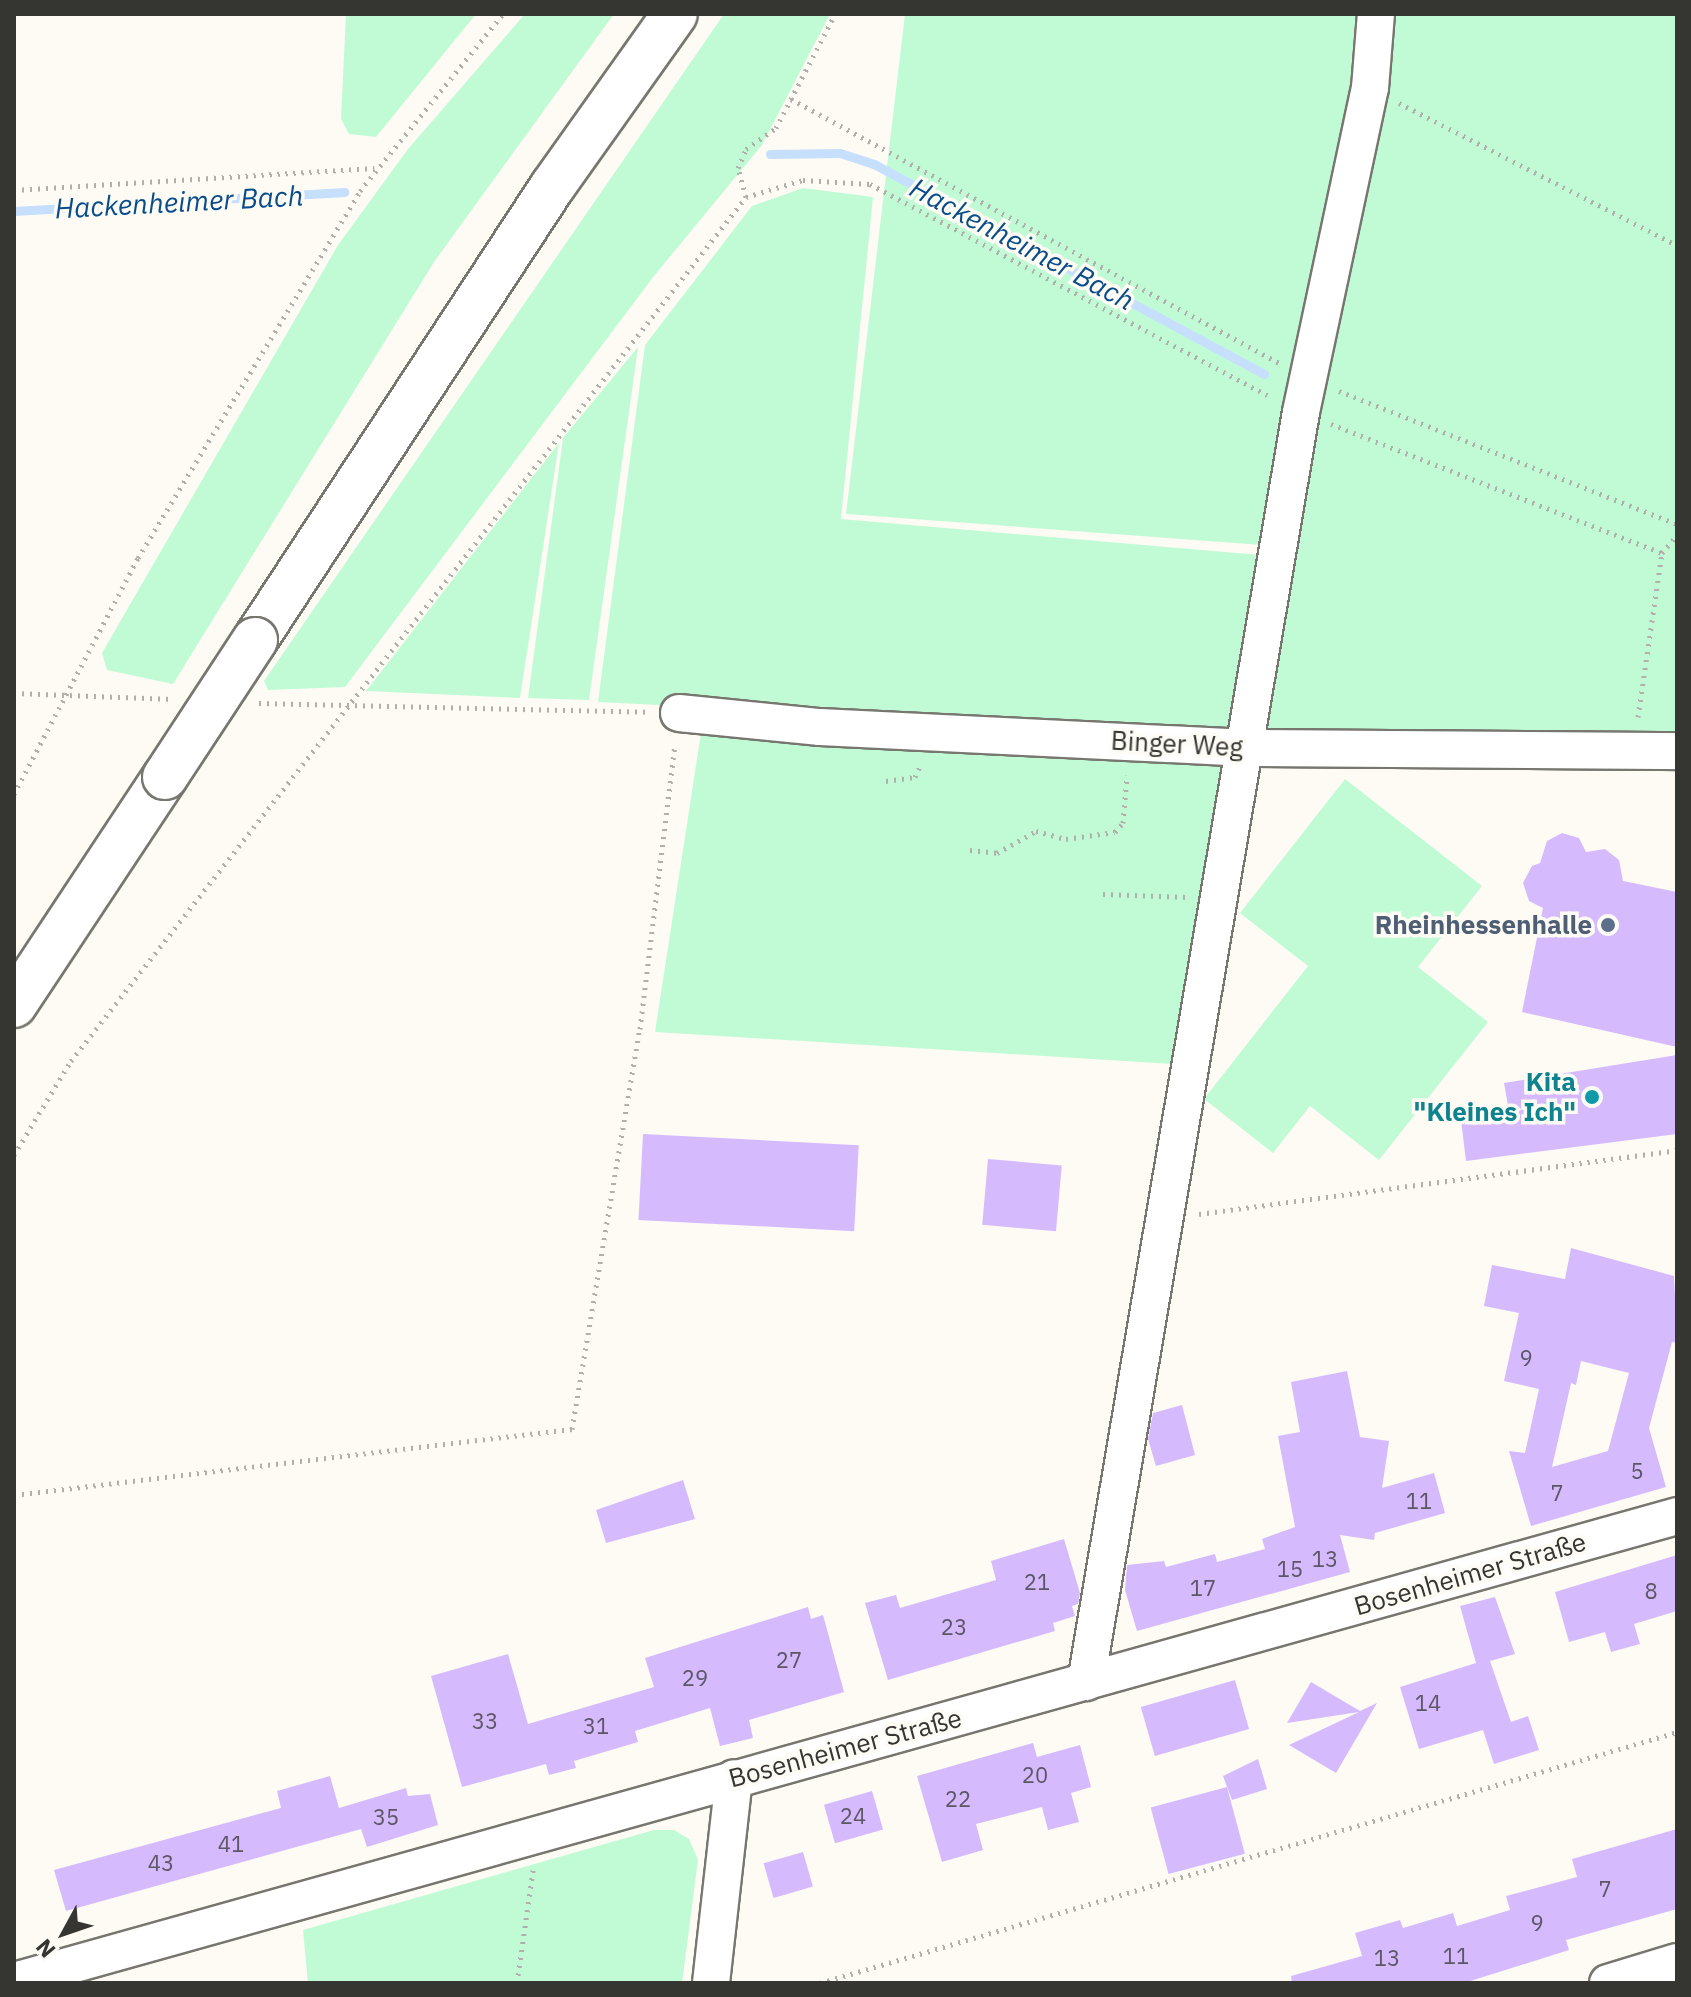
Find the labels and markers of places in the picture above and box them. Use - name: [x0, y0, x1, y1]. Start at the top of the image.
- place label: Rheinhessenhalle: [1375, 909, 1592, 941]
- marker: Rheinhessenhalle: [1599, 916, 1617, 934]
- place label: Kita "Kleines Ich": [1414, 1066, 1576, 1128]
- marker: Kita "Kleines Ich": [1583, 1088, 1601, 1106]

